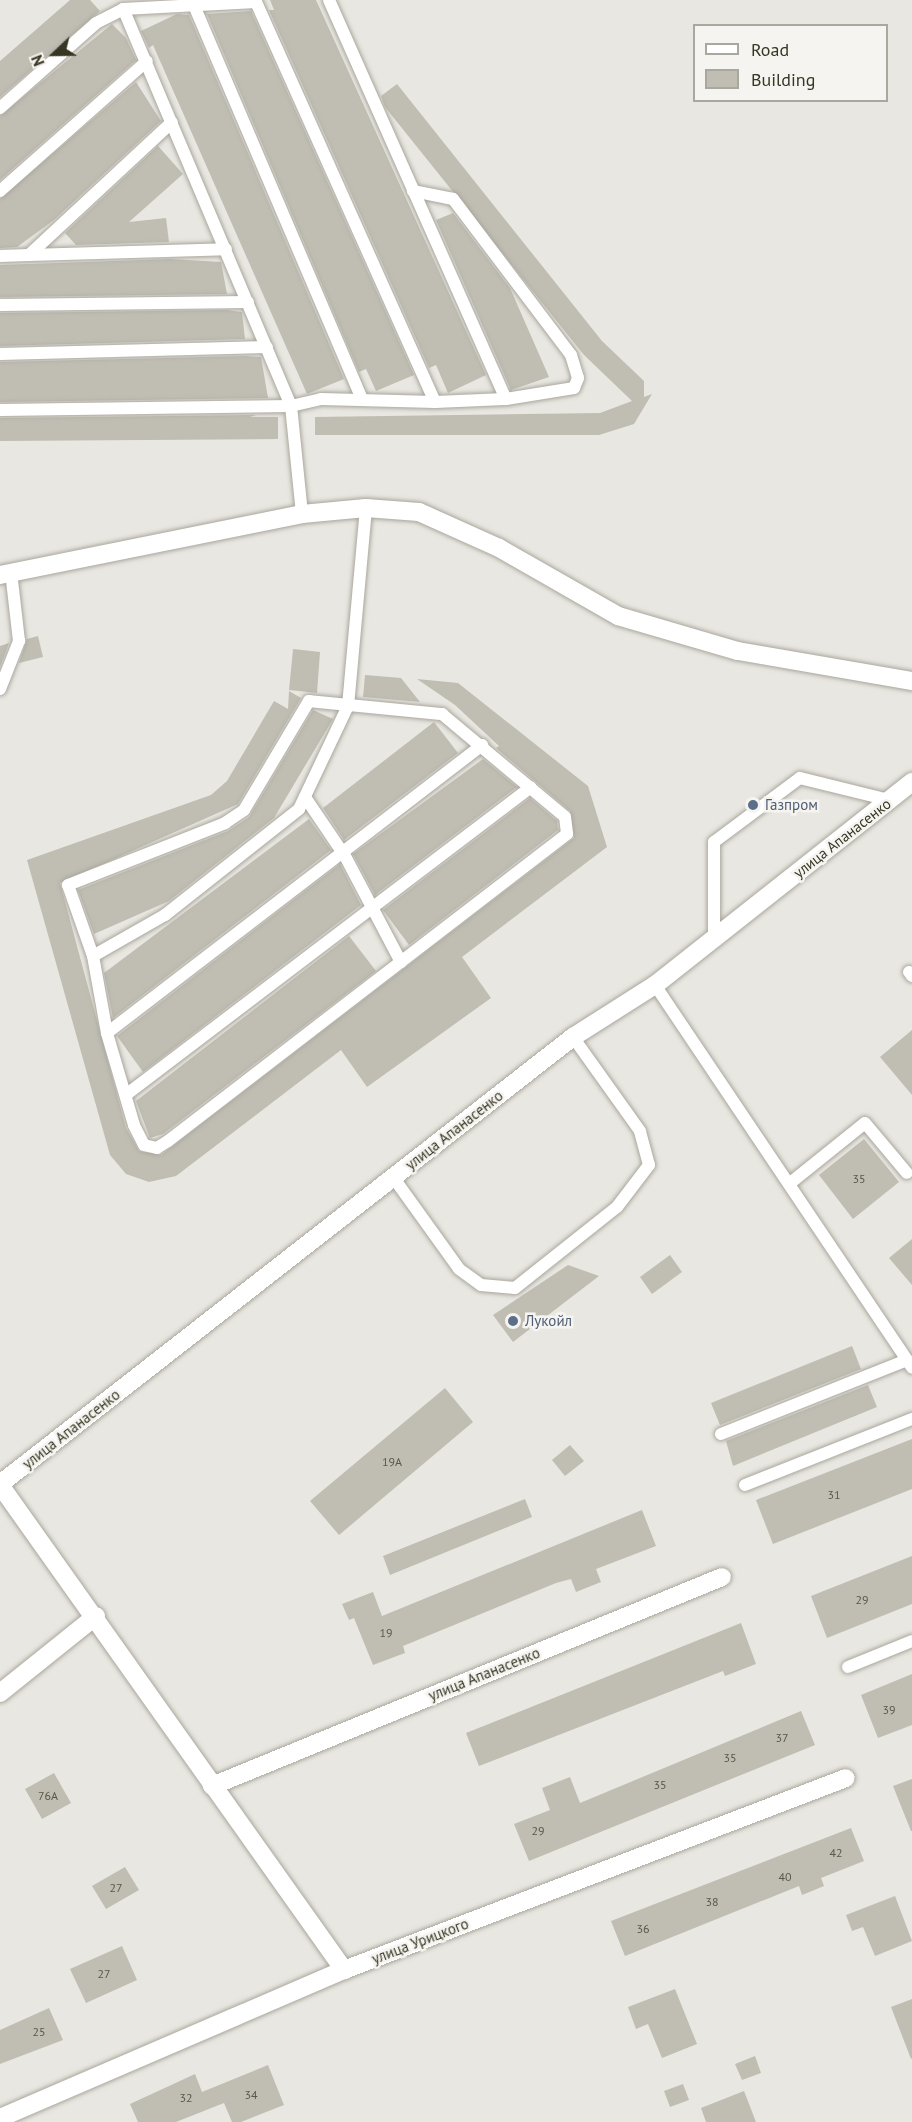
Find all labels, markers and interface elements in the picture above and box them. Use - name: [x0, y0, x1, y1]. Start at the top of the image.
- north arrow: [24, 24, 84, 84]
- legend: [693, 24, 888, 102]
- text: Road: [751, 38, 789, 61]
- text: N: [26, 52, 49, 69]
- text: Building: [751, 68, 815, 91]
- street label: улица Апанасенко: [790, 794, 894, 882]
- place label: Газпром: [765, 796, 818, 814]
- marker: Газпром: [746, 798, 760, 812]
- street label: улица Апанасенко: [402, 1086, 506, 1174]
- house number: 35: [852, 1172, 866, 1186]
- place label: Лукойл: [525, 1312, 572, 1330]
- marker: Лукойл: [506, 1314, 520, 1328]
- street label: улица Апанасенко: [19, 1385, 123, 1473]
- house number: 19А: [382, 1455, 402, 1469]
- house number: 31: [827, 1488, 841, 1502]
- house number: 29: [855, 1593, 869, 1607]
- house number: 19: [379, 1626, 393, 1640]
- street label: улица Апанасенко: [425, 1643, 543, 1705]
- house number: 39: [882, 1703, 896, 1717]
- house number: 37: [775, 1731, 789, 1745]
- house number: 35: [723, 1751, 737, 1765]
- house number: 35: [653, 1778, 667, 1792]
- house number: 76А: [38, 1789, 58, 1803]
- house number: 29: [531, 1824, 545, 1838]
- house number: 42: [829, 1846, 843, 1860]
- house number: 40: [778, 1870, 792, 1884]
- house number: 27: [109, 1881, 123, 1895]
- house number: 38: [705, 1895, 719, 1909]
- street label: улица Урицкого: [369, 1914, 471, 1968]
- house number: 36: [636, 1922, 650, 1936]
- house number: 27: [97, 1967, 111, 1981]
- house number: 25: [32, 2025, 46, 2039]
- house number: 34: [244, 2088, 258, 2102]
- house number: 32: [179, 2091, 193, 2105]

